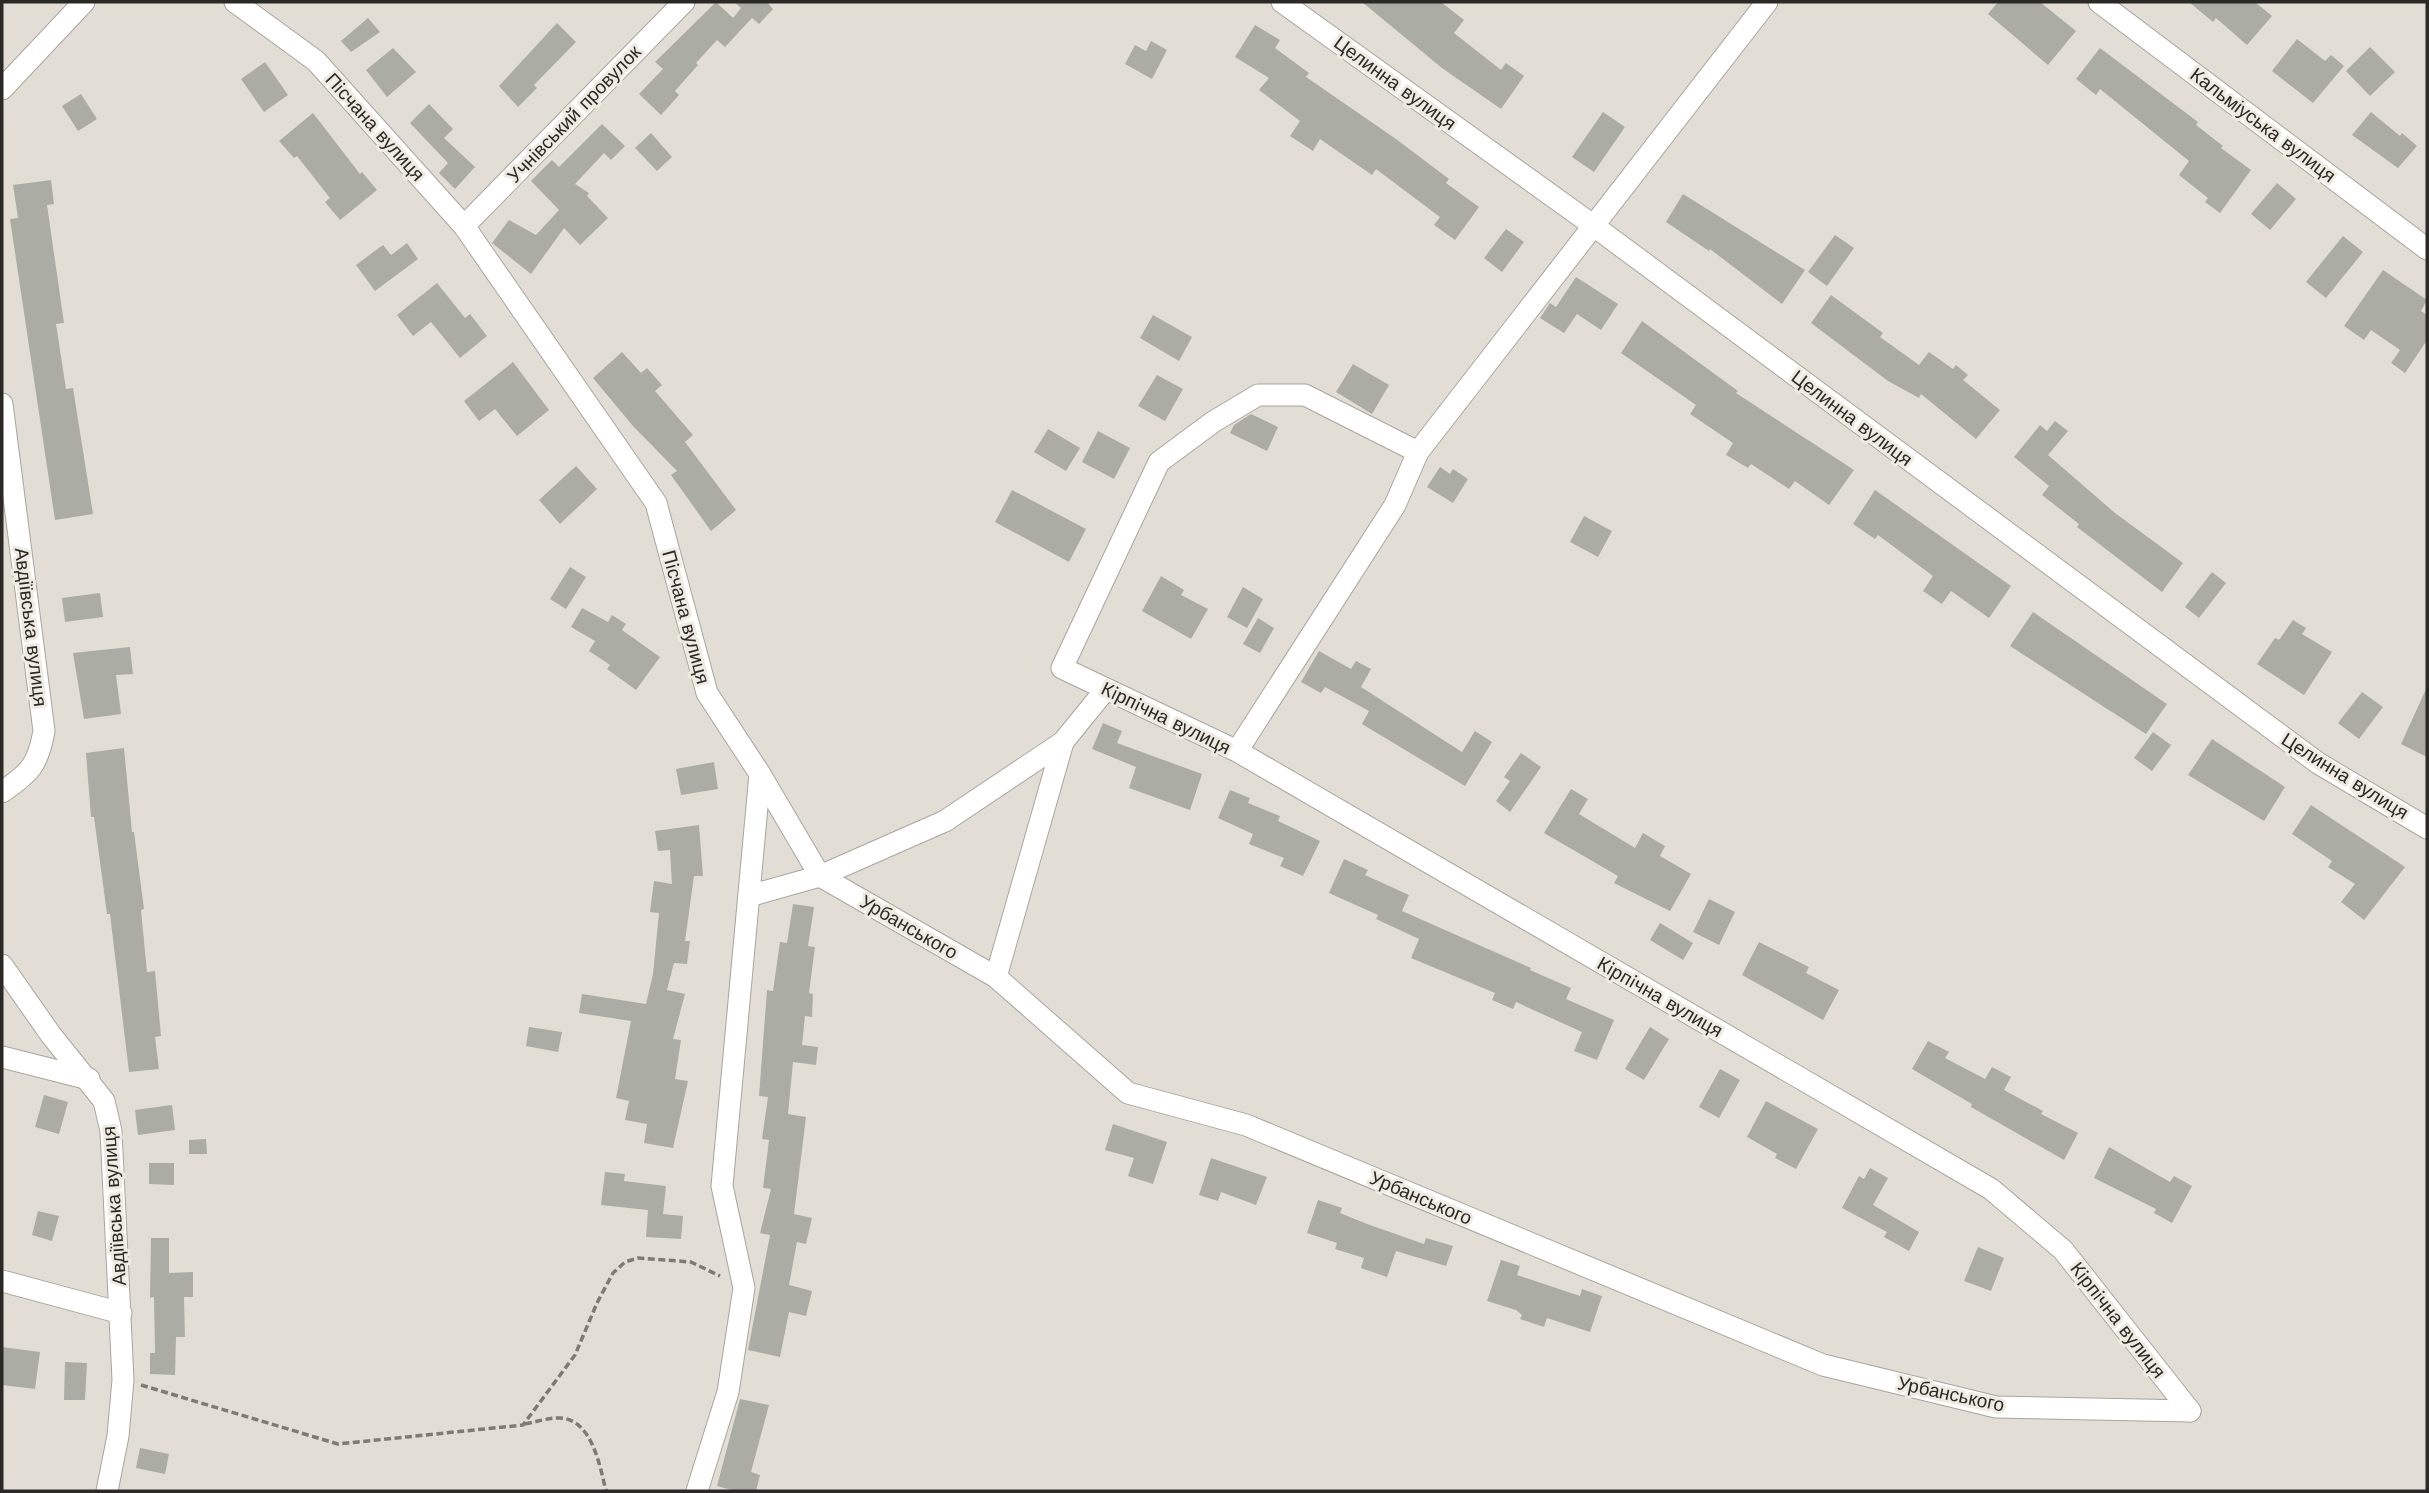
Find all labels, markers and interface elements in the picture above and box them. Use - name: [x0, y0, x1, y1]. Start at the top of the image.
- street label: Целинна вулиця: [1329, 31, 1461, 135]
- street label: Учнівський провулок: [502, 40, 646, 188]
- street label: Кальміуська вулиця: [2186, 63, 2340, 187]
- street label: Пiсчана вулиця: [320, 68, 430, 186]
- street label: Целинна вулиця: [1787, 365, 1917, 471]
- street label: Авдіївська вулиця: [10, 546, 52, 708]
- street label: Пiсчана вулиця: [657, 548, 715, 686]
- street label: Кiрпiчна вулиця: [1098, 677, 1234, 759]
- street label: Целинна вулиця: [2277, 728, 2413, 824]
- street label: Урбанського: [856, 890, 962, 964]
- street label: Кiрпiчна вулиця: [1593, 952, 1727, 1042]
- street label: Авдіївська вулиця: [97, 1125, 131, 1287]
- street label: Урбанського: [1366, 1166, 1476, 1230]
- street label: Кiрпiчна вулиця: [2066, 1257, 2170, 1383]
- street label: Урбанського: [1895, 1371, 2007, 1417]

